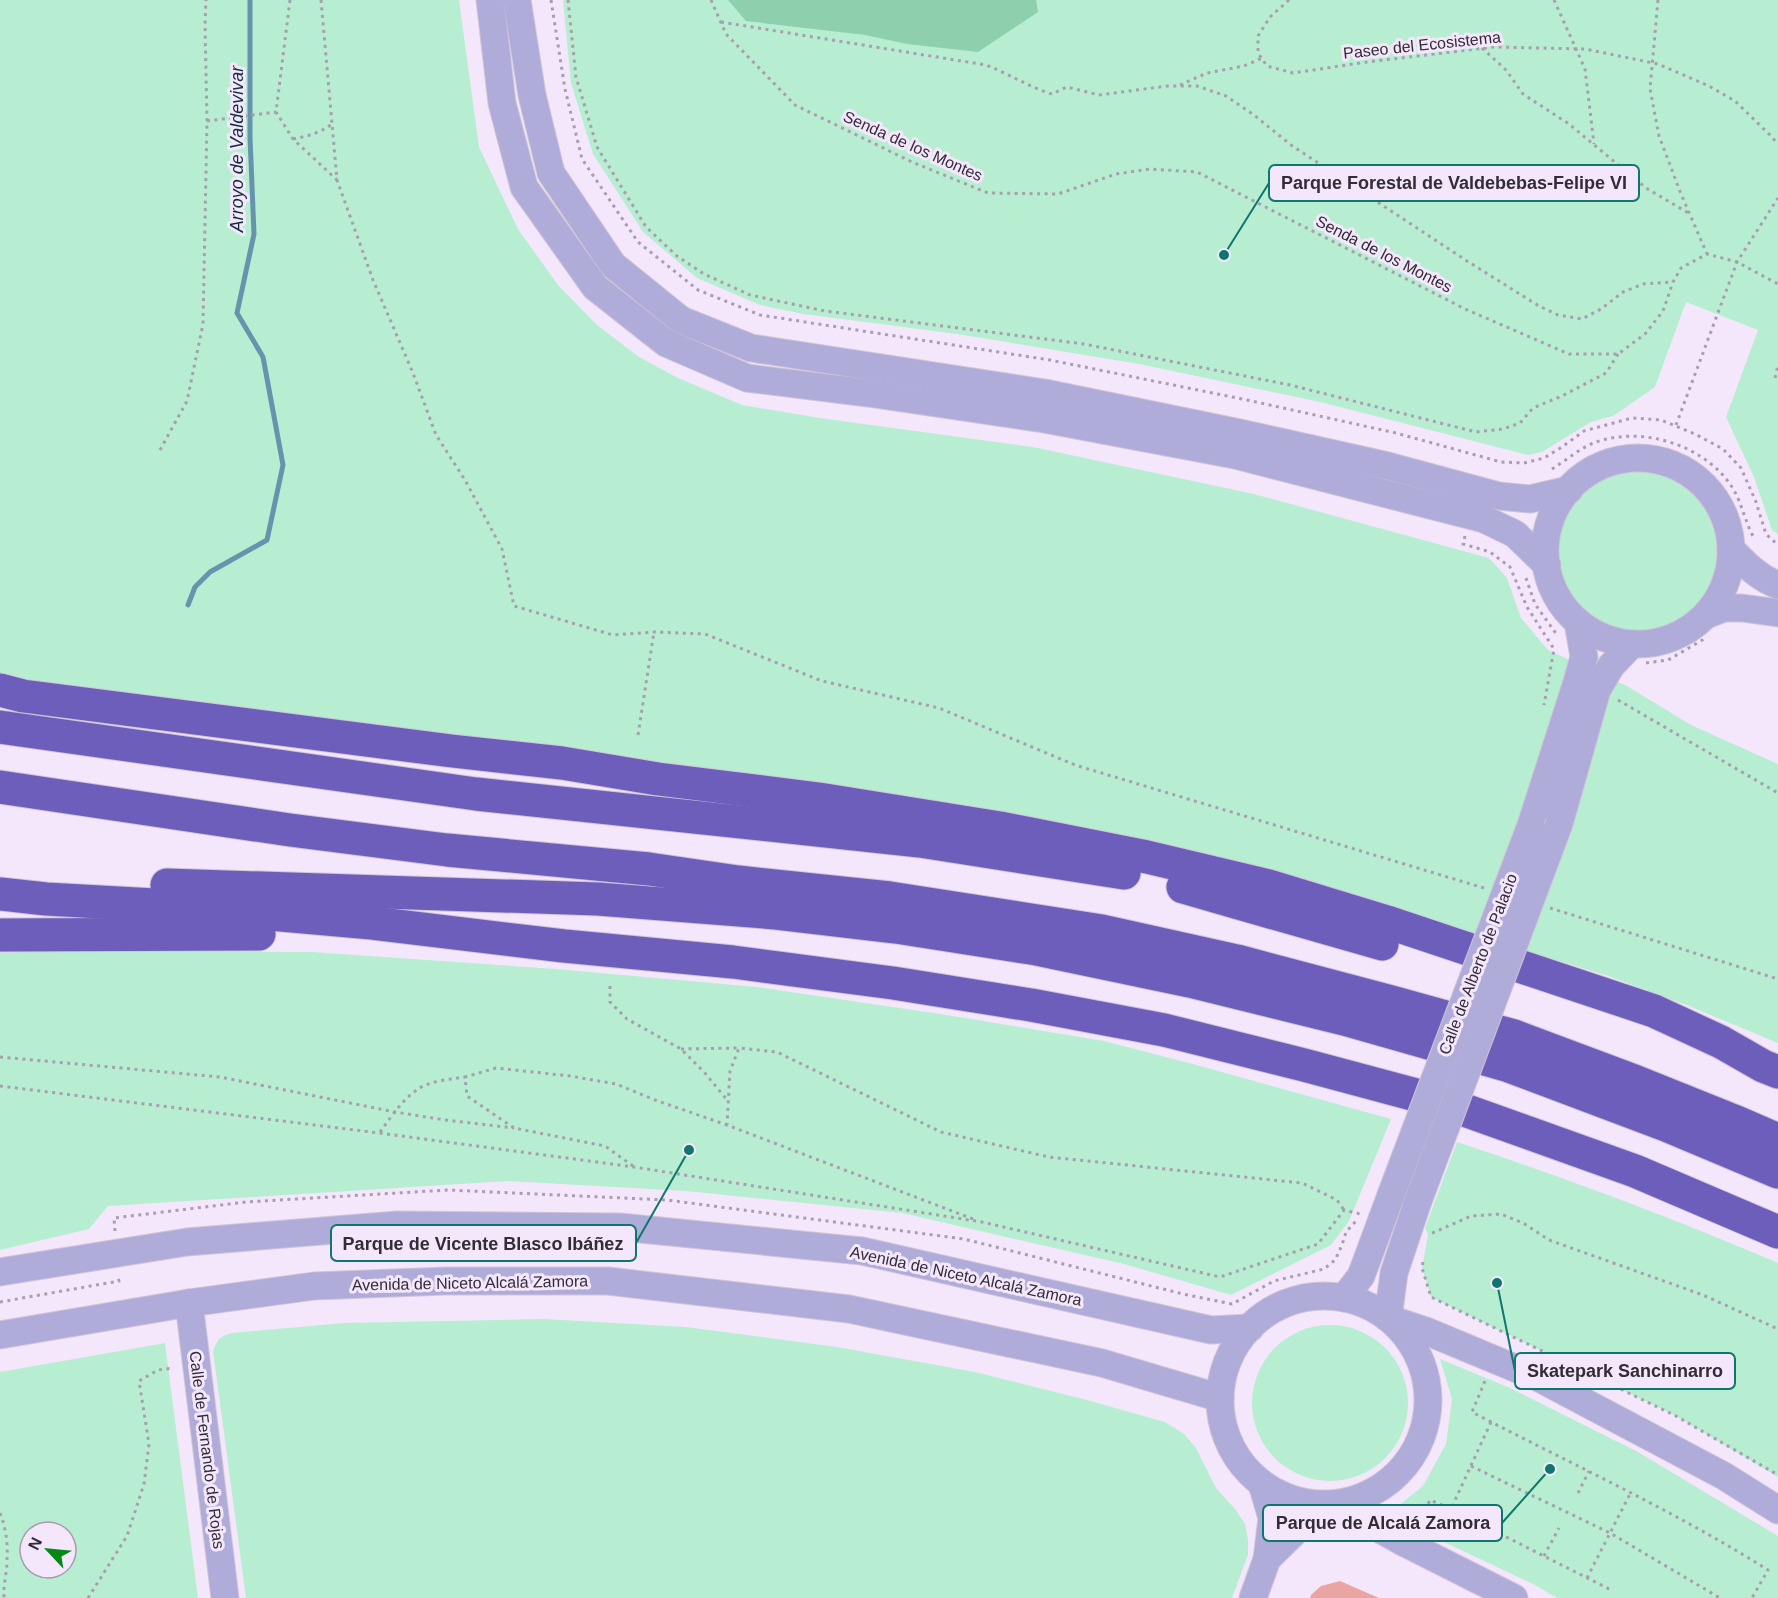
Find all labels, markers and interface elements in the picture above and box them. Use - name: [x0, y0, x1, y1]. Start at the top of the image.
- street label: Paseo del Ecosistema: [1342, 28, 1502, 62]
- water label: Arroyo de Valdevivar: [227, 65, 247, 233]
- street label: Senda de los Montes: [841, 108, 985, 184]
- callout: Parque Forestal de Valdebebas-Felipe VI: [1269, 165, 1639, 201]
- text: Parque Forestal de Valdebebas-Felipe VI: [1281, 173, 1627, 193]
- street label: Senda de los Montes: [1313, 212, 1455, 296]
- street label: Calle de Alberto de Palacio: [1436, 871, 1520, 1057]
- callout: Parque de Vicente Blasco Ibáñez: [331, 1225, 636, 1261]
- text: Parque de Vicente Blasco Ibáñez: [343, 1234, 623, 1254]
- street label: Avenida de Niceto Alcalá Zamora: [849, 1243, 1083, 1309]
- street label: Avenida de Niceto Alcalá Zamora: [352, 1272, 588, 1294]
- street label: Calle de Fernando de Rojas: [186, 1350, 228, 1550]
- callout: Skatepark Sanchinarro: [1515, 1353, 1735, 1389]
- text: Skatepark Sanchinarro: [1527, 1361, 1723, 1381]
- callout: Parque de Alcalá Zamora: [1263, 1505, 1502, 1541]
- text: Parque de Alcalá Zamora: [1276, 1513, 1491, 1533]
- north arrow: [18, 1520, 78, 1580]
- text: N: [25, 1535, 45, 1553]

